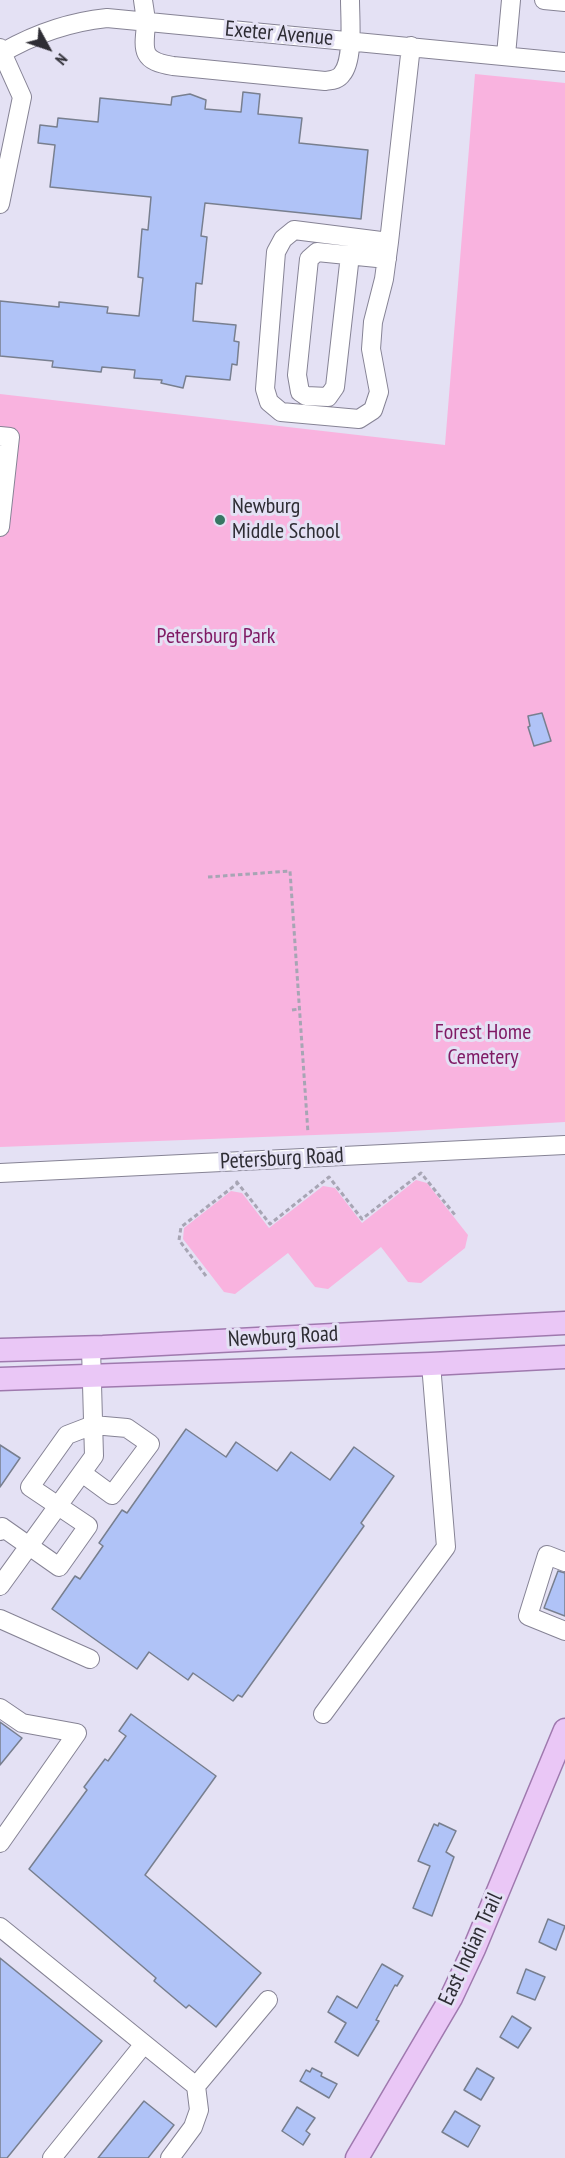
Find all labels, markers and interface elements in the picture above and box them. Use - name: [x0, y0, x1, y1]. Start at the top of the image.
- street label: Exeter Avenue: [224, 16, 334, 52]
- north arrow: [18, 18, 78, 78]
- text: N: [51, 50, 72, 69]
- place label: Newburg Middle School: [232, 494, 340, 546]
- marker: Newburg Middle School: [213, 513, 227, 527]
- park label: Petersburg Park: [157, 624, 275, 650]
- park label: Forest Home Cemetery: [435, 1020, 531, 1072]
- street label: Petersburg Road: [220, 1143, 344, 1175]
- street label: Newburg Road: [227, 1321, 339, 1353]
- street label: East Indian Trail: [433, 1888, 509, 2010]

